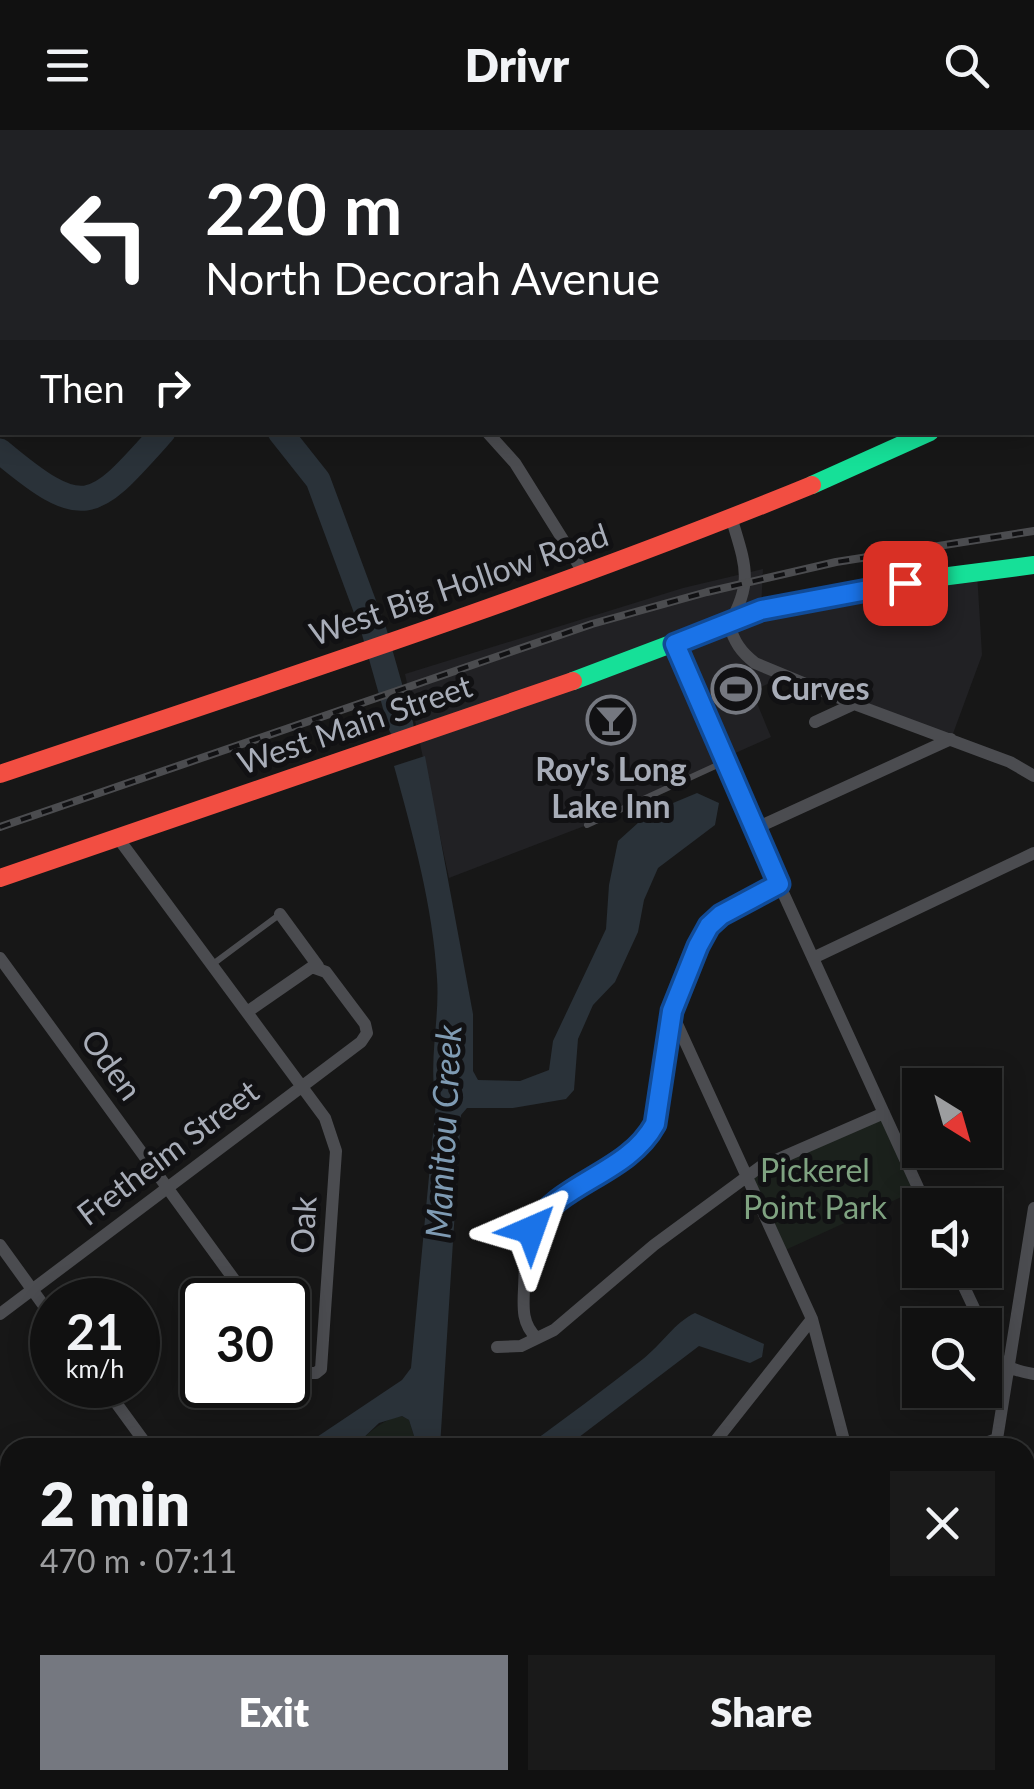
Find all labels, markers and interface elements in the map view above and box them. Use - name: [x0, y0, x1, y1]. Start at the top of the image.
- icon: menu: [40, 38, 95, 93]
- text: Drivr: [465, 38, 569, 92]
- icon: search: [939, 38, 994, 93]
- text: 220 m: [205, 166, 402, 250]
- icon: left: [40, 170, 170, 300]
- text: North Decorah Avenue: [205, 251, 660, 305]
- icon: right: [145, 360, 200, 415]
- text: Then: [40, 365, 125, 411]
- street label: West Big Hollow Road: [304, 514, 613, 653]
- pin: [863, 541, 948, 626]
- icon: arrive: [878, 556, 933, 611]
- sports icon: Curves: [710, 663, 762, 715]
- street label: West Main Street: [232, 665, 477, 782]
- place label: Curves: [771, 668, 869, 707]
- bar icon: Roy's Long Lake Inn: [585, 694, 637, 746]
- place label: Roy's Long Lake Inn: [535, 749, 687, 825]
- street label: Oden: [73, 1021, 151, 1107]
- water label: Manitou Creek: [415, 1024, 469, 1240]
- north arrow: [902, 1068, 1002, 1168]
- map controls: [902, 1068, 1002, 1408]
- street label: Fretheim Street: [69, 1071, 266, 1233]
- park label: Pickerel Point Park: [743, 1150, 888, 1226]
- position arrow: [479, 1178, 583, 1282]
- button: sound: [902, 1188, 1002, 1288]
- street label: Oak: [282, 1195, 324, 1255]
- speed limit sign: 30: [180, 1278, 310, 1408]
- text: 21: [66, 1301, 124, 1361]
- button: search: [902, 1308, 1002, 1408]
- text: km/h: [66, 1353, 124, 1383]
- text: 2 min: [40, 1467, 190, 1539]
- button: close: [890, 1471, 995, 1576]
- text: 470 m · 07:11: [40, 1541, 237, 1580]
- button: Exit: [40, 1655, 508, 1770]
- button: Share: [528, 1655, 995, 1770]

